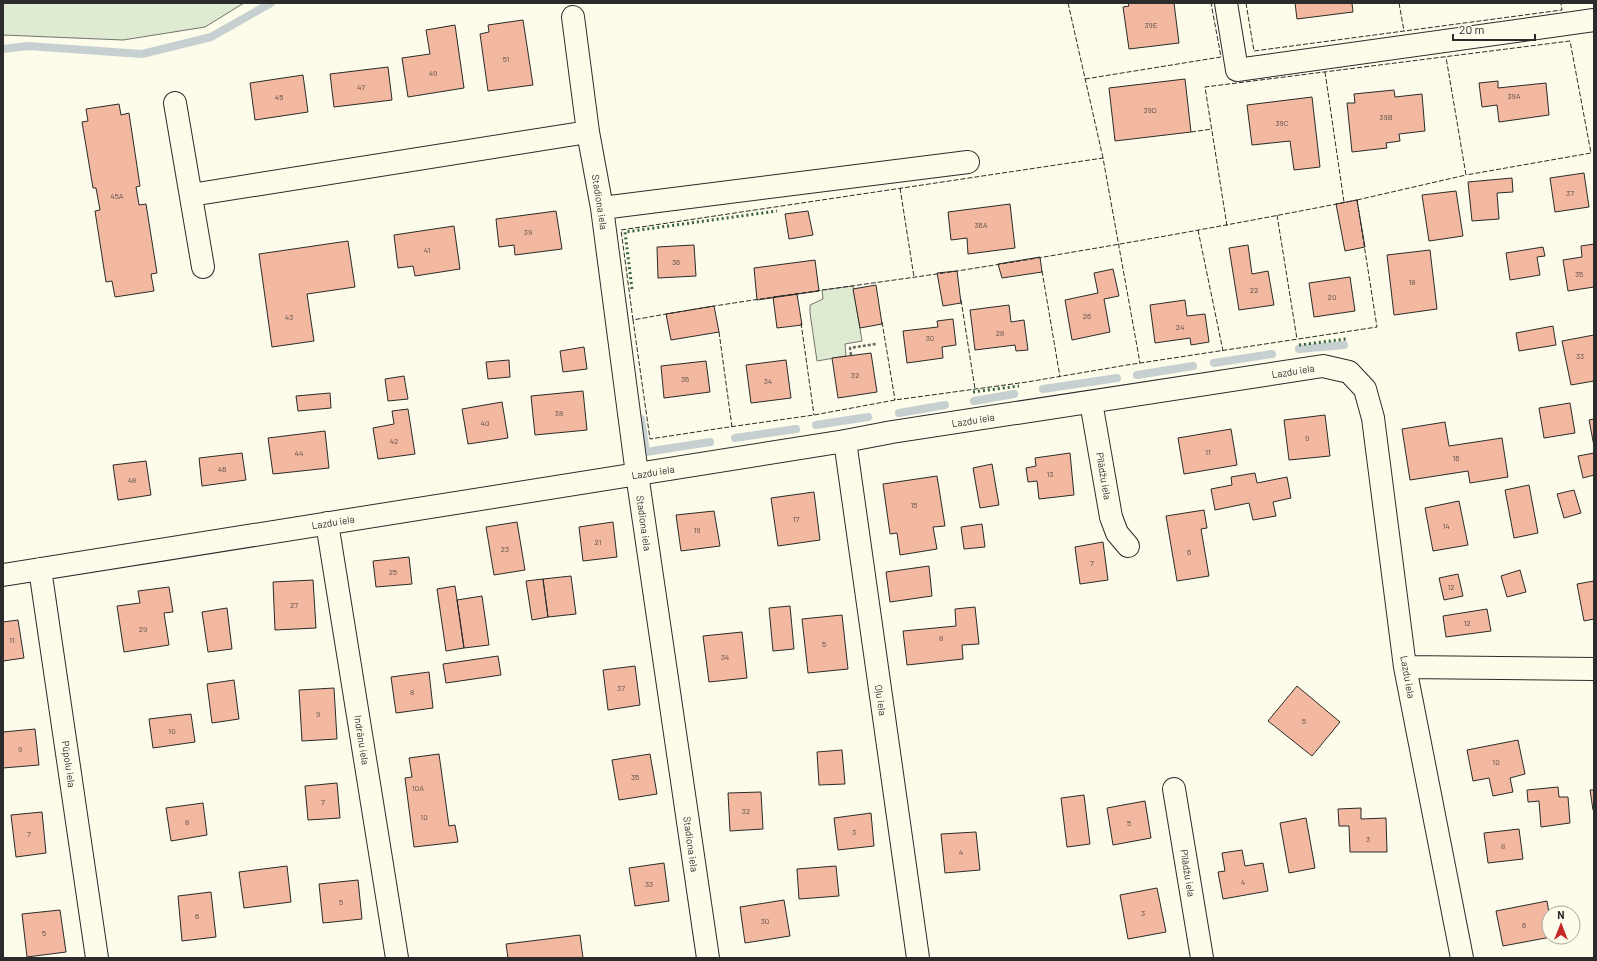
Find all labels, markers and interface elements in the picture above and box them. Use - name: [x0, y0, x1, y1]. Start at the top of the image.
- scale bar: [1453, 16, 1535, 42]
- house number: 39E: [1144, 20, 1158, 30]
- text: 20 m: [1459, 22, 1485, 36]
- house number: 51: [503, 54, 510, 64]
- house number: 49: [429, 68, 437, 78]
- house number: 47: [357, 82, 365, 92]
- house number: 39A: [1507, 91, 1521, 101]
- house number: 45: [275, 92, 283, 102]
- house number: 39D: [1143, 105, 1157, 115]
- house number: 39B: [1379, 112, 1393, 122]
- house number: 39C: [1275, 118, 1289, 128]
- street label: Stadiona iela: [590, 173, 610, 231]
- house number: 37: [1566, 188, 1574, 198]
- house number: 45A: [110, 191, 124, 201]
- house number: 36A: [974, 220, 988, 230]
- house number: 39: [524, 227, 532, 237]
- house number: 41: [424, 245, 430, 255]
- house number: 36: [672, 257, 680, 267]
- house number: 35: [1575, 269, 1583, 279]
- house number: 18: [1409, 277, 1415, 287]
- house number: 22: [1250, 285, 1258, 295]
- house number: 20: [1328, 292, 1336, 302]
- house number: 26: [1083, 311, 1091, 321]
- house number: 43: [285, 312, 293, 322]
- house number: 24: [1176, 322, 1184, 332]
- house number: 28: [996, 328, 1004, 338]
- house number: 30: [926, 333, 934, 343]
- house number: 33: [1576, 351, 1584, 361]
- street label: Lazdu iela: [1271, 362, 1315, 380]
- house number: 32: [851, 370, 859, 380]
- house number: 36: [681, 374, 689, 384]
- house number: 34: [764, 376, 772, 386]
- house number: 38: [555, 408, 563, 418]
- street label: Lazdu iela: [951, 411, 995, 429]
- house number: 40: [481, 418, 489, 428]
- house number: 9: [1305, 433, 1309, 443]
- house number: 42: [390, 436, 398, 446]
- house number: 11: [1205, 447, 1211, 457]
- house number: 44: [295, 448, 303, 458]
- street label: Pīlādžu iela: [1094, 451, 1114, 501]
- house number: 16: [1453, 453, 1459, 463]
- street label: Lazdu iela: [631, 463, 675, 481]
- house number: 46: [218, 464, 226, 474]
- house number: 13: [1047, 469, 1053, 479]
- house number: 48: [128, 475, 136, 485]
- street label: Stadiona iela: [634, 495, 654, 551]
- house number: 15: [911, 500, 917, 510]
- street label: Lazdu iela: [311, 513, 355, 531]
- house number: 17: [793, 514, 800, 524]
- house number: 14: [1442, 521, 1450, 531]
- house number: 19: [694, 525, 700, 535]
- house number: 21: [595, 537, 602, 547]
- house number: 23: [501, 544, 509, 554]
- house number: 6: [1187, 547, 1191, 557]
- house number: 7: [1090, 558, 1094, 568]
- house number: 25: [389, 567, 397, 577]
- house number: 12: [1447, 582, 1455, 592]
- house number: 27: [290, 600, 298, 610]
- house number: 12: [1463, 618, 1471, 628]
- house number: 29: [139, 624, 147, 634]
- house number: 8: [939, 633, 943, 643]
- house number: 11: [9, 635, 15, 645]
- house number: 5: [822, 639, 826, 649]
- house number: 34: [721, 652, 729, 662]
- street label: Lazdu iela: [1398, 655, 1418, 699]
- house number: 37: [617, 683, 625, 693]
- street label: Oļu iela: [873, 684, 889, 716]
- house number: 8: [410, 687, 414, 697]
- house number: 9: [316, 709, 320, 719]
- street label: Indrānu iela: [352, 714, 372, 766]
- house number: 5: [1302, 716, 1306, 726]
- house number: 10: [168, 726, 176, 736]
- street label: Pūpolu iela: [60, 740, 78, 788]
- house number: 9: [18, 744, 22, 754]
- house number: 10: [1492, 757, 1500, 767]
- house number: 35: [631, 772, 639, 782]
- house number: 10A: [412, 783, 424, 793]
- house number: 7: [321, 797, 325, 807]
- house number: 32: [742, 806, 750, 816]
- house number: 10: [420, 812, 428, 822]
- street label: Stadiona iela: [681, 816, 701, 872]
- house number: 8: [185, 817, 189, 827]
- house number: 5: [1127, 818, 1131, 828]
- house number: 3: [852, 827, 856, 837]
- house number: 7: [27, 829, 31, 839]
- house number: 3: [1366, 834, 1370, 844]
- house number: 8: [1501, 841, 1505, 851]
- house number: 4: [959, 847, 963, 857]
- street label: Pīlādžu iela: [1178, 848, 1198, 898]
- house number: 4: [1241, 877, 1245, 887]
- house number: 33: [645, 879, 653, 889]
- house number: 5: [339, 897, 343, 907]
- north arrow: [1541, 905, 1581, 945]
- house number: 3: [1141, 908, 1145, 918]
- text: N: [1557, 908, 1565, 921]
- house number: 6: [195, 911, 199, 921]
- house number: 30: [761, 916, 769, 926]
- house number: 6: [1522, 920, 1526, 930]
- house number: 5: [42, 928, 46, 938]

